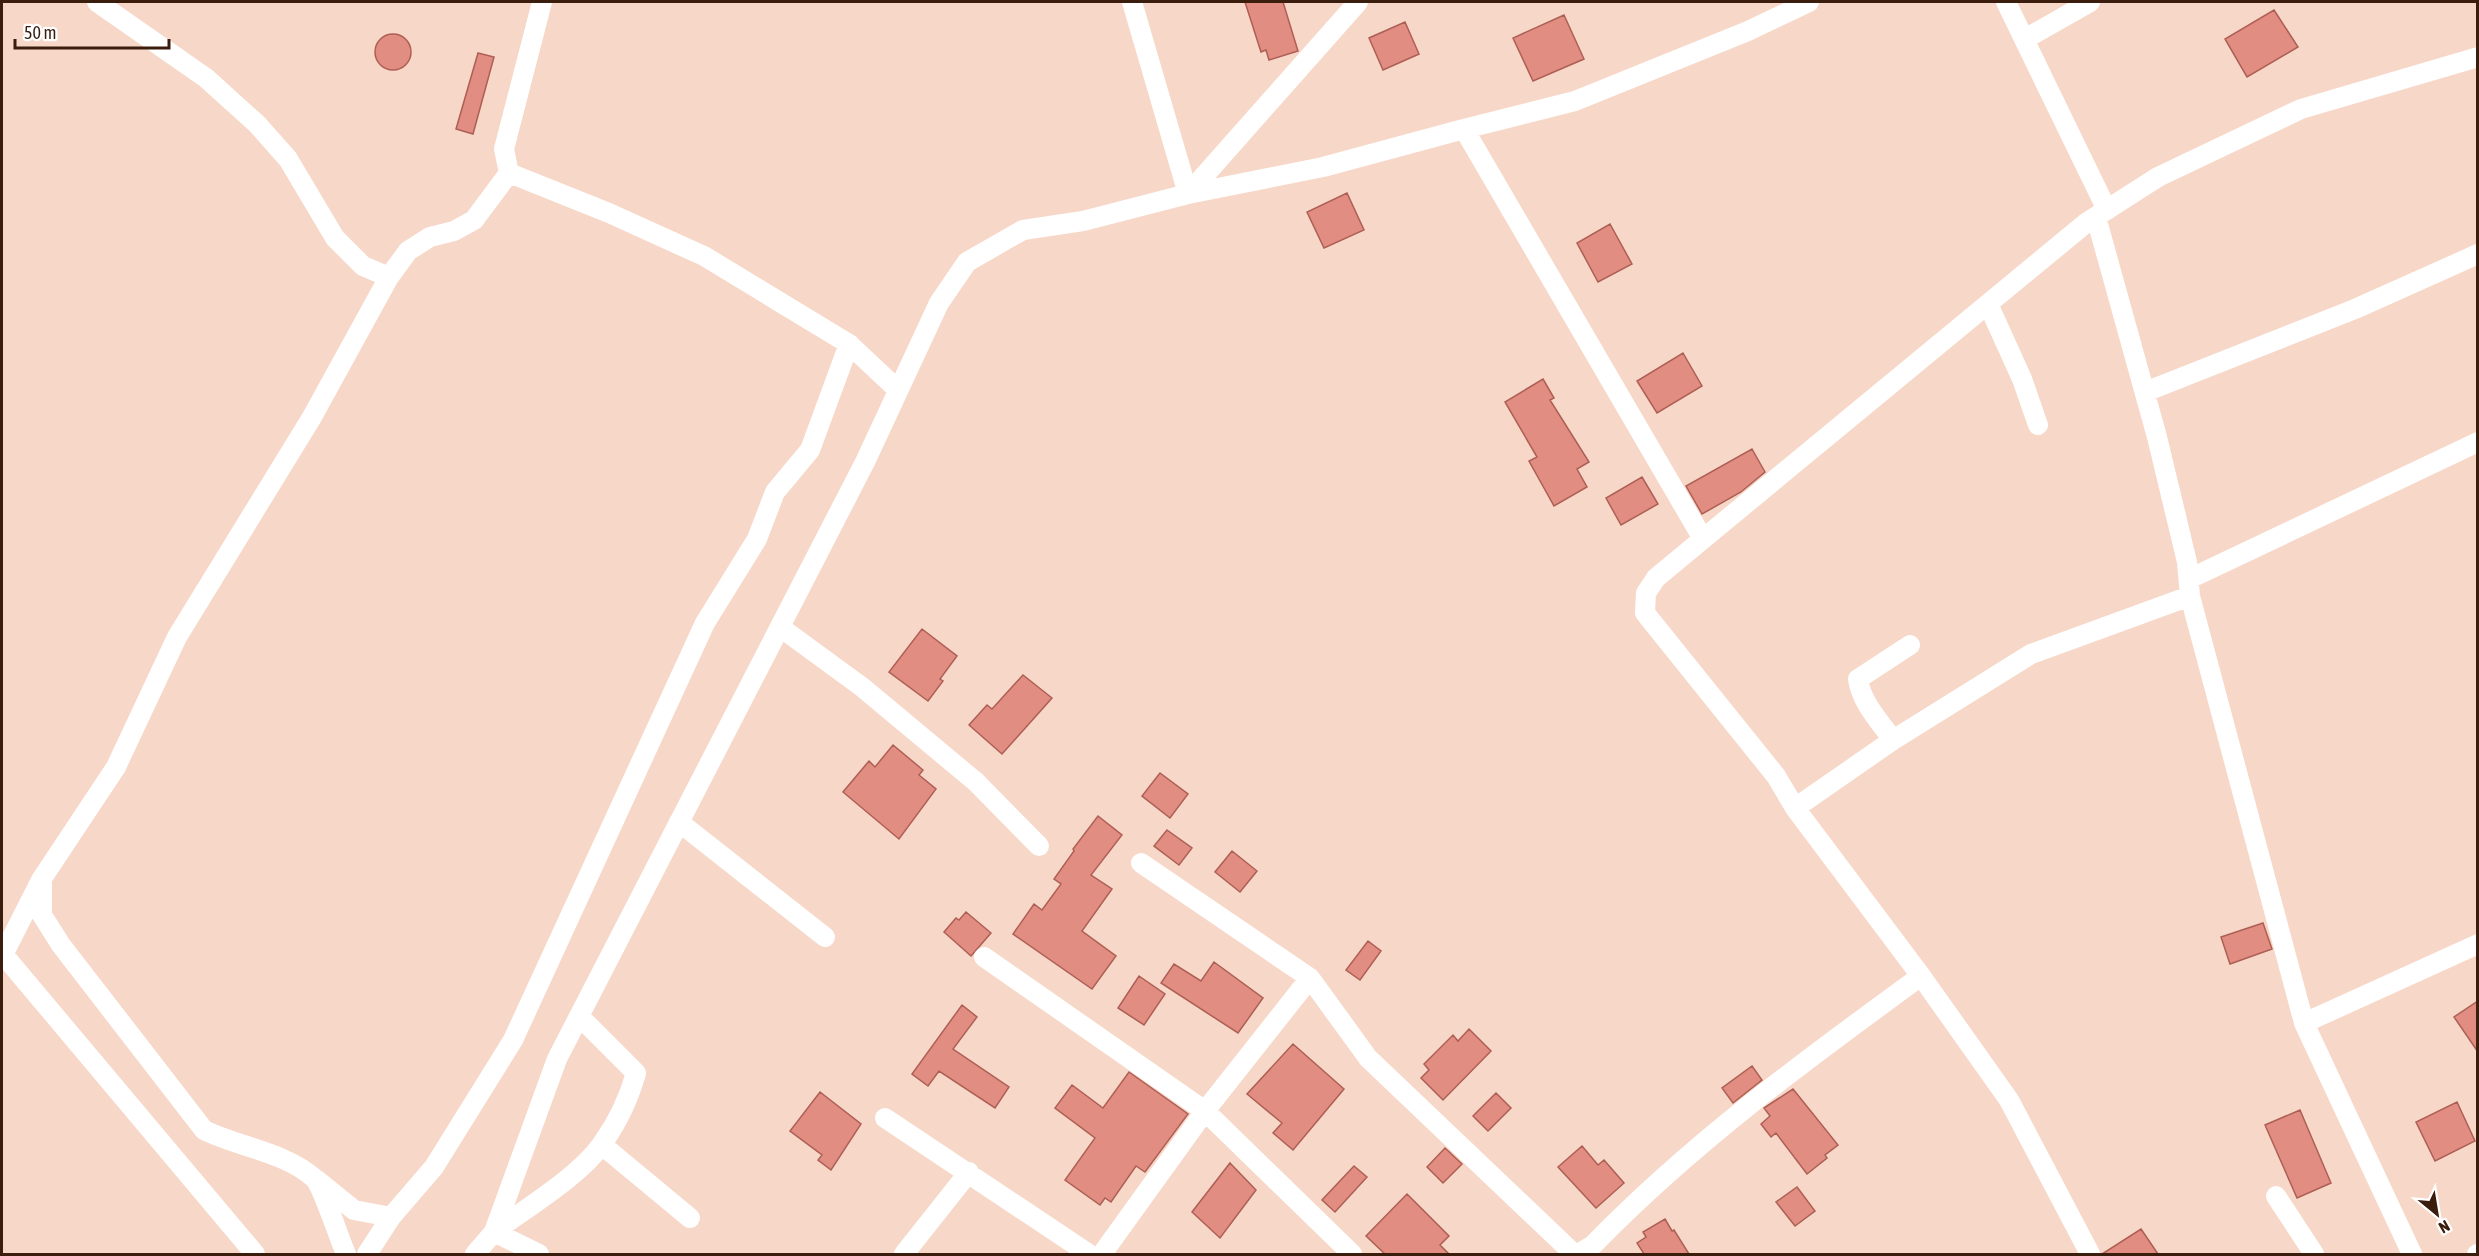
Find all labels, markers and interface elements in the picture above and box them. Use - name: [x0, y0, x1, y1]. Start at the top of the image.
- scale bar: [15, 12, 170, 50]
- text: 50 m: [24, 22, 56, 43]
- north arrow: [2407, 1184, 2467, 1244]
- text: N: [2436, 1217, 2453, 1237]

